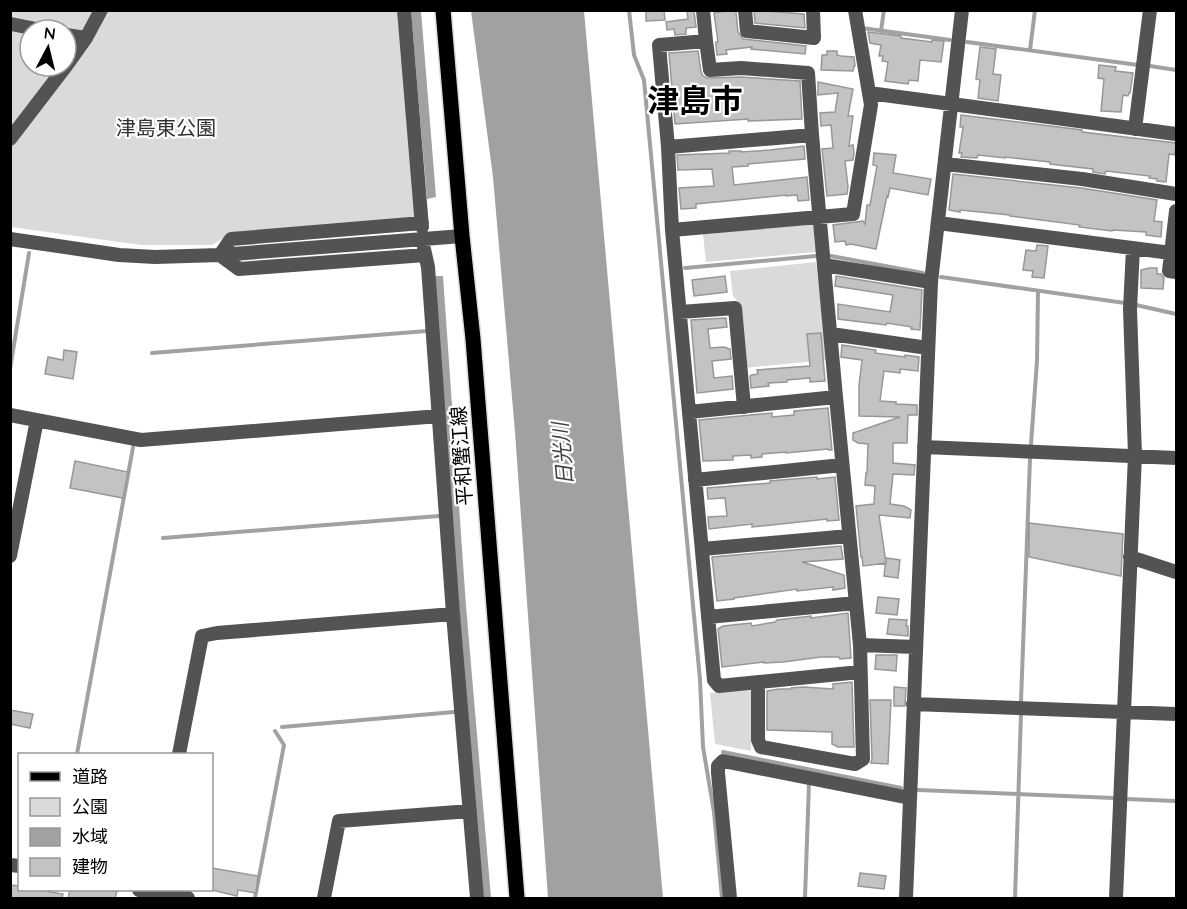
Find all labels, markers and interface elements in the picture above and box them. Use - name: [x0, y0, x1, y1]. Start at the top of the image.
- north arrow: [18, 18, 78, 78]
- text: N: [43, 22, 57, 44]
- district label: 津島市: [647, 80, 743, 120]
- park label: 津島東公園: [116, 115, 216, 140]
- street label: 平和蟹江線: [445, 405, 477, 507]
- water label: 日光川: [546, 419, 578, 487]
- legend: [18, 753, 213, 891]
- text: 道路: [72, 765, 108, 788]
- text: 公園: [72, 795, 108, 818]
- text: 水域: [72, 825, 108, 848]
- text: 建物: [72, 855, 108, 878]

